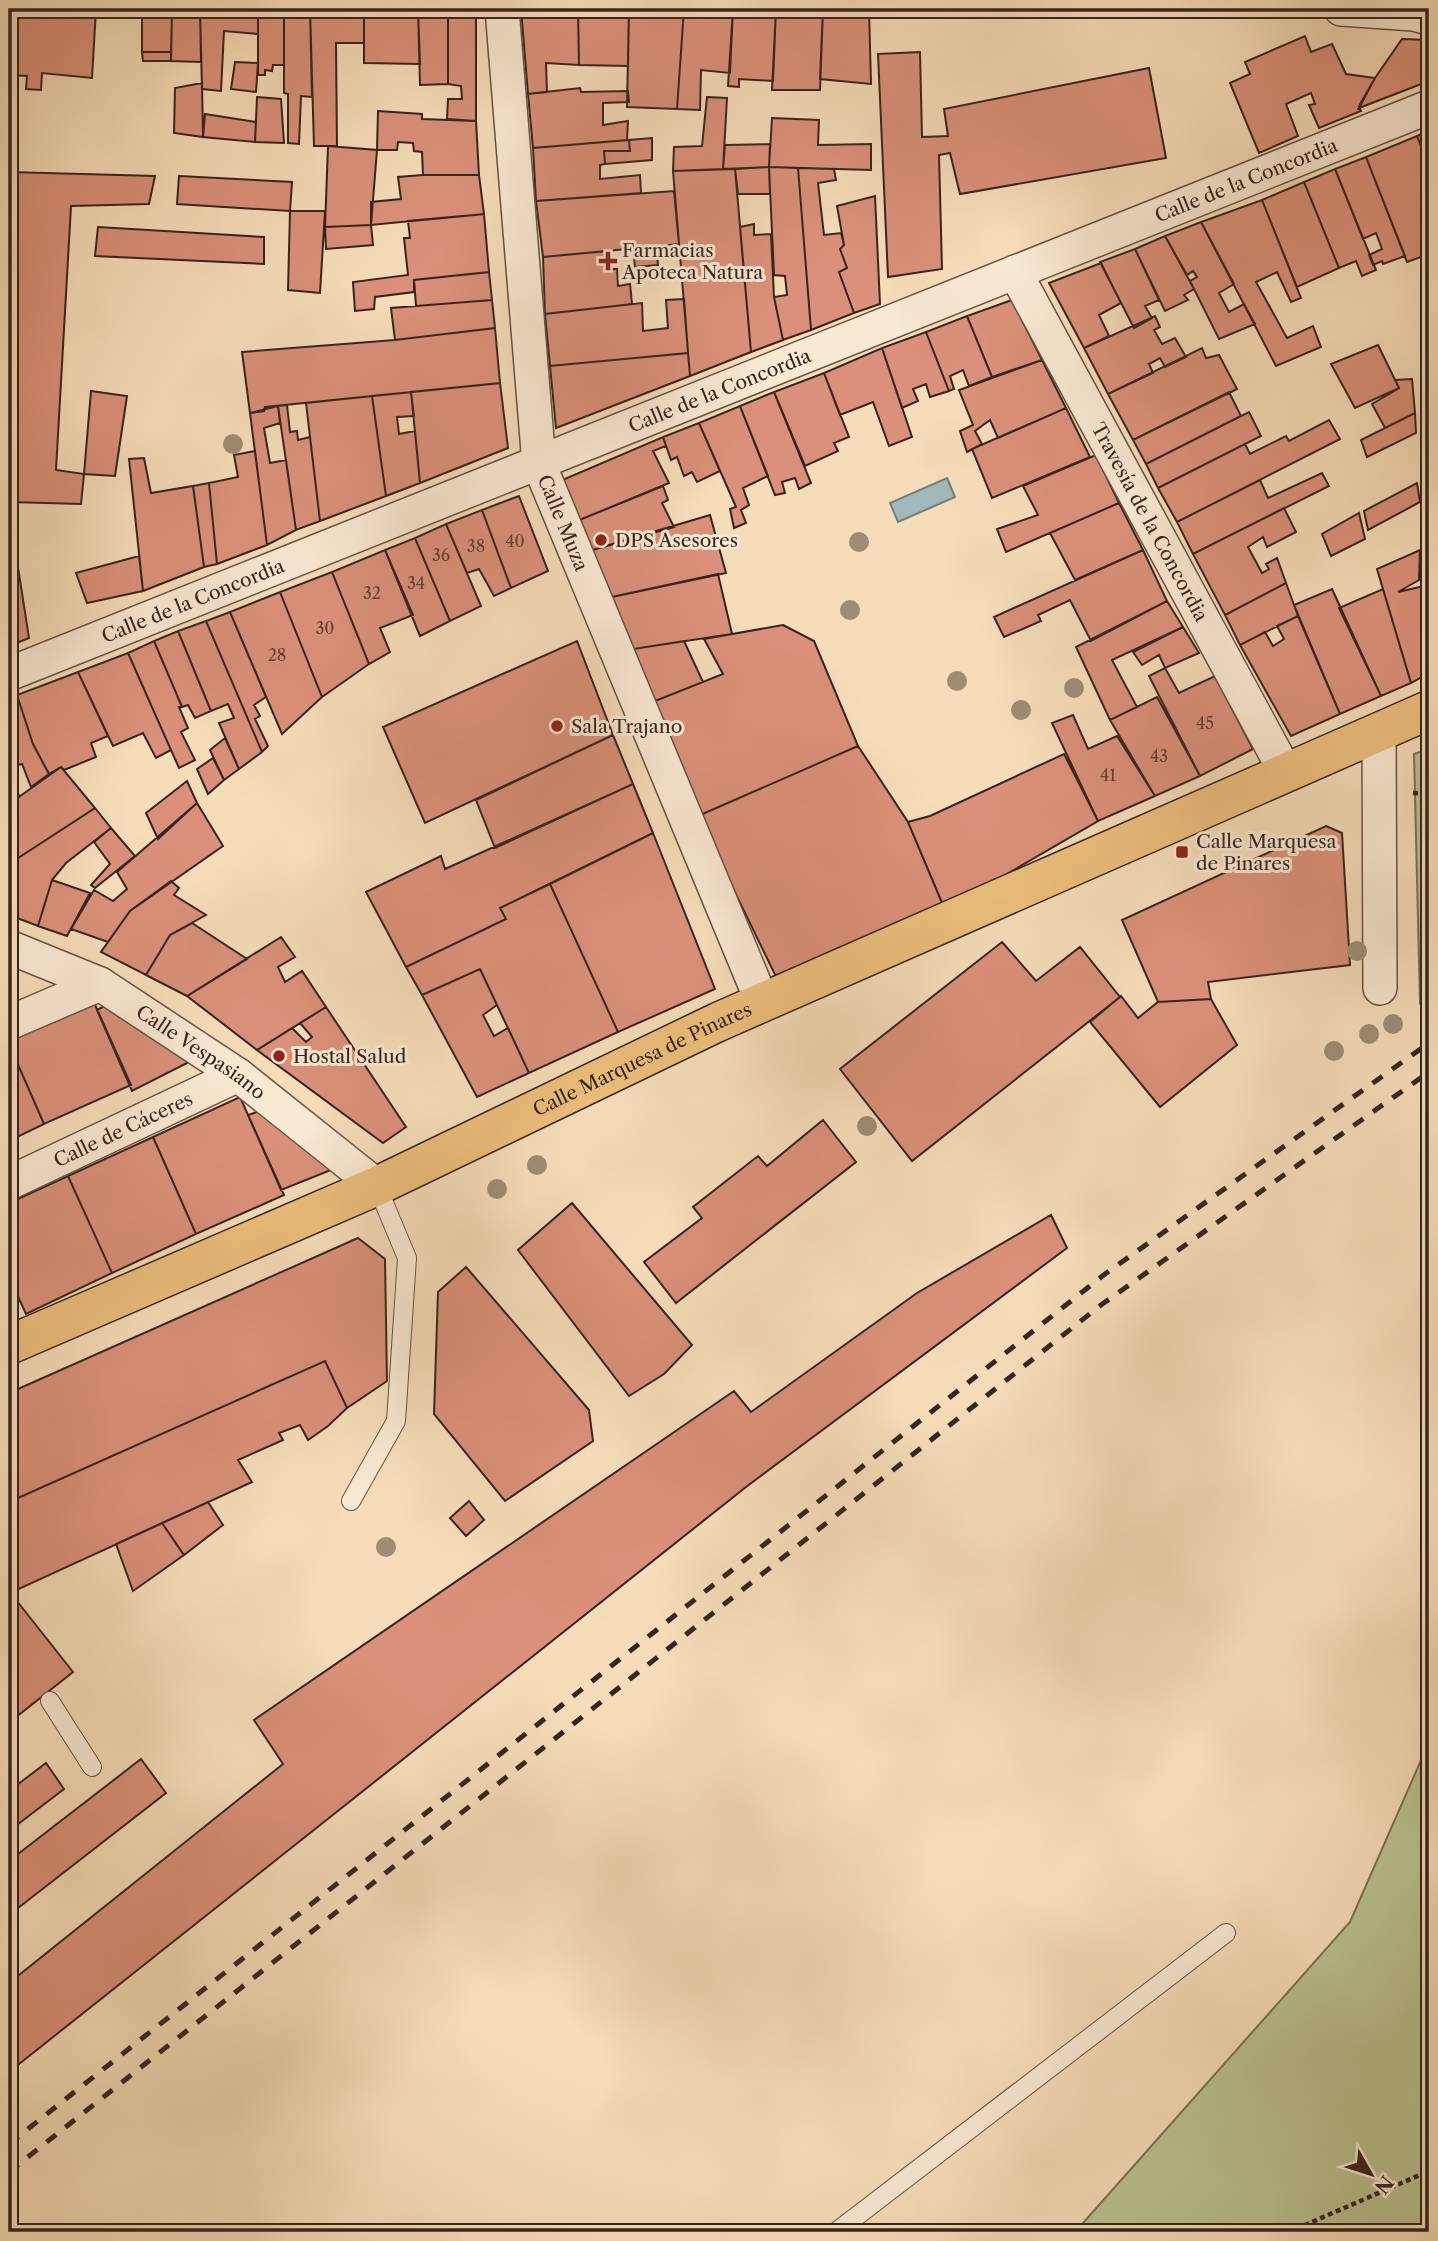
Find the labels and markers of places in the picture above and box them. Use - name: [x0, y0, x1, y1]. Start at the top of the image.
- place label: Farmacias Apoteca Natura: [621, 239, 763, 284]
- marker: Farmacias Apoteca Natura: [600, 253, 616, 269]
- place label: DPS Asesores: [615, 529, 738, 552]
- marker: DPS Asesores: [593, 532, 609, 548]
- place label: Sala Trajano: [571, 715, 682, 738]
- marker: Sala Trajano: [549, 718, 565, 734]
- place label: Calle Marquesa de Pinares: [1196, 830, 1337, 875]
- marker: Calle Marquesa de Pinares: [1174, 844, 1190, 860]
- place label: Hostal Salud: [293, 1045, 407, 1068]
- marker: Hostal Salud: [271, 1048, 287, 1064]

